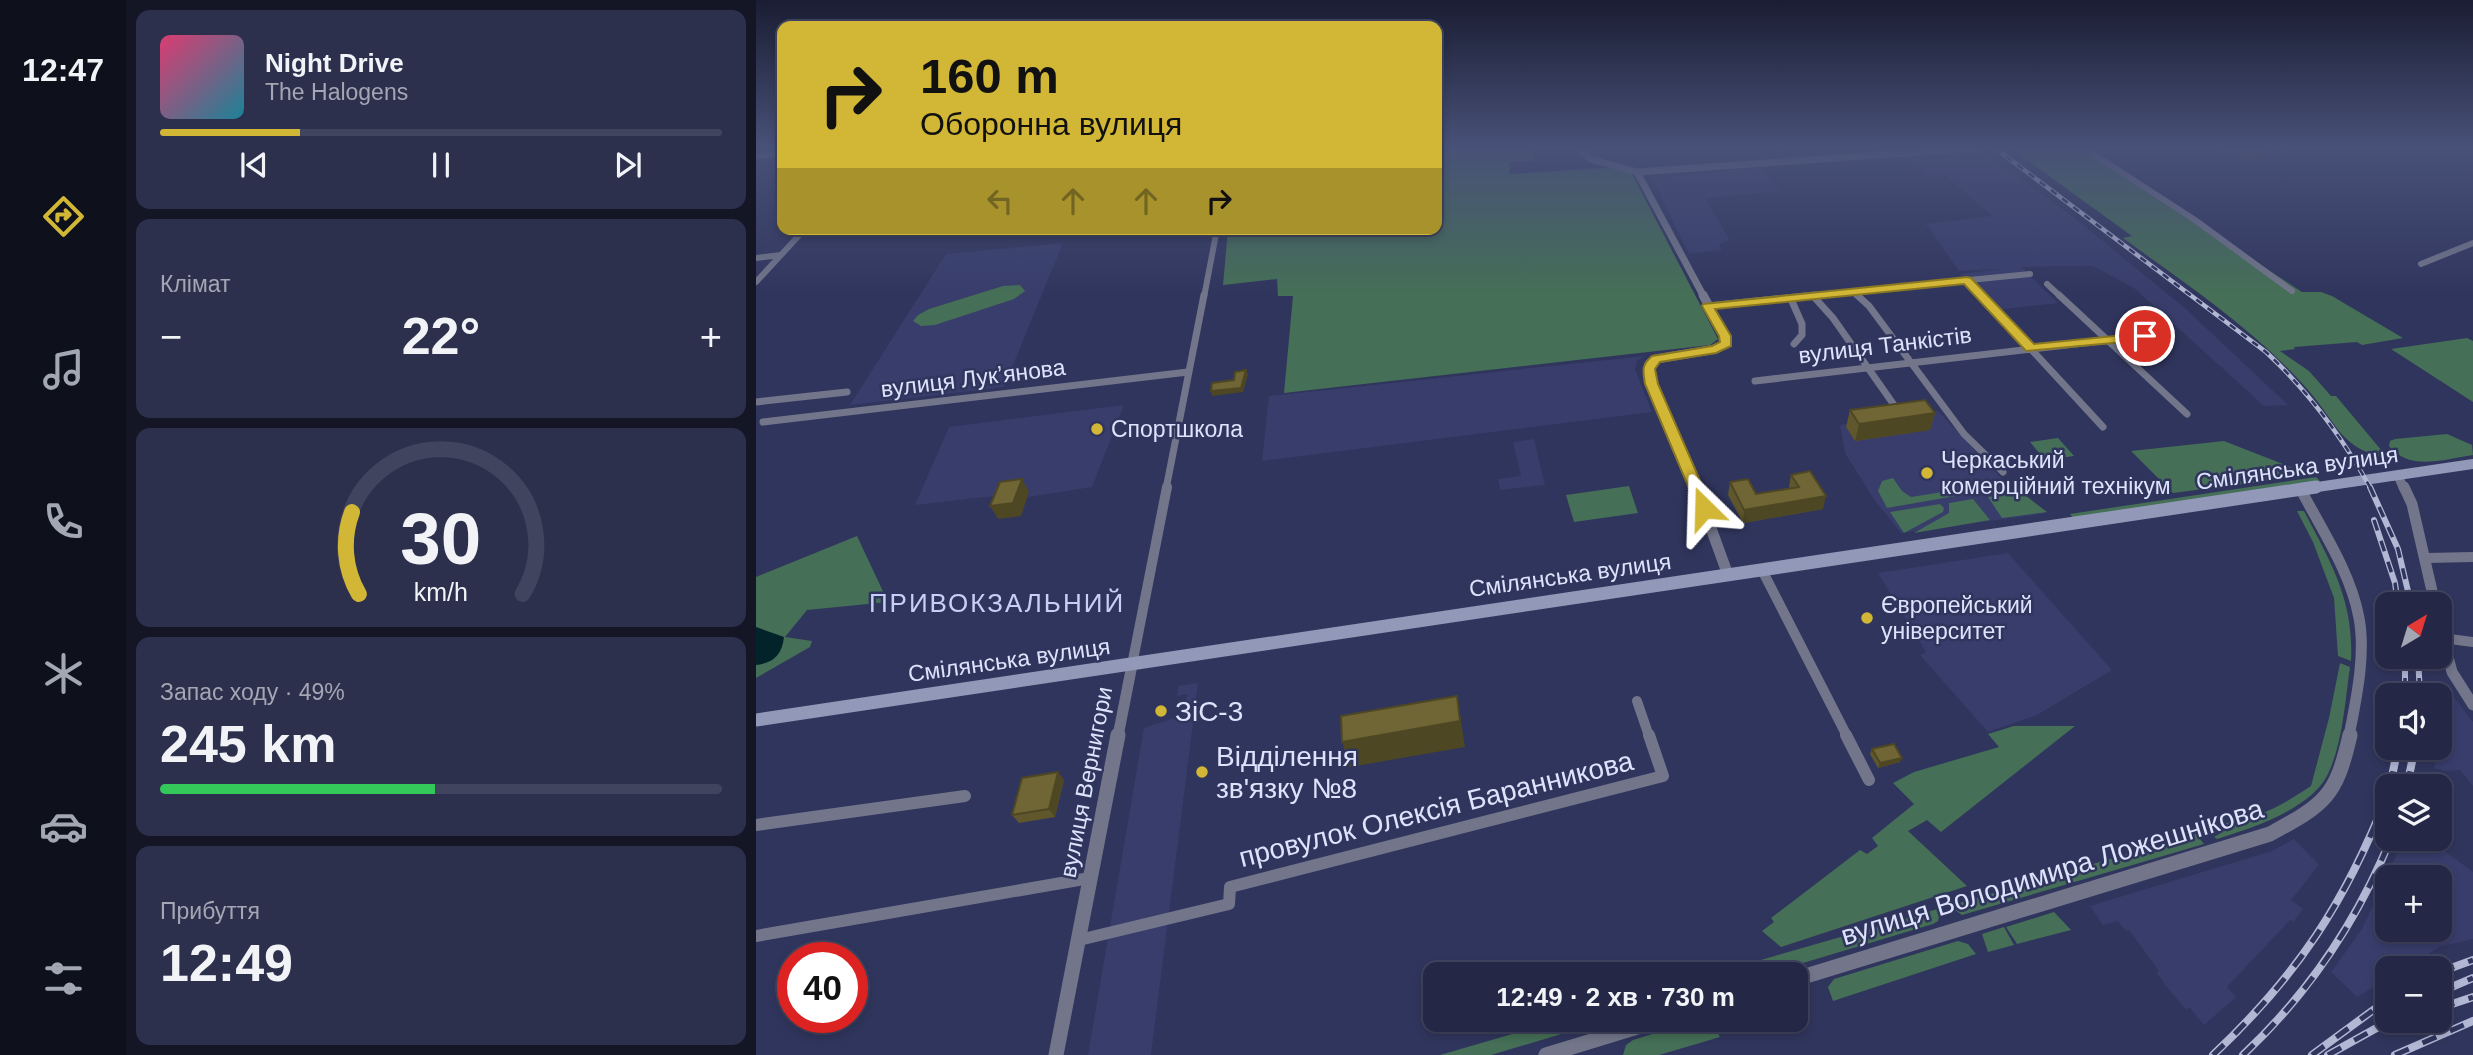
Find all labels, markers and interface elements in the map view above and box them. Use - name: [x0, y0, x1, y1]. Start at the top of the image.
- text: Night Drive: [265, 48, 404, 78]
- icon: right: [805, 49, 896, 140]
- text: 160 m: [920, 49, 1059, 103]
- text: 12:47: [22, 52, 104, 88]
- text: The Halogens: [265, 79, 408, 105]
- text: Оборонна вулиця: [920, 106, 1182, 142]
- icon: previous: [235, 146, 273, 184]
- icon: pause: [422, 146, 460, 184]
- icon: next: [609, 146, 647, 184]
- icon: left: [981, 182, 1019, 220]
- icon: ahead: [1054, 182, 1092, 220]
- icon: ahead: [1127, 182, 1165, 220]
- icon: right: [1200, 182, 1238, 220]
- icon: directions: [39, 192, 88, 241]
- text: Клімат: [160, 271, 231, 297]
- pin: [2115, 306, 2175, 366]
- text: 22°: [402, 307, 480, 365]
- text: −: [160, 316, 182, 358]
- text: +: [700, 316, 722, 358]
- icon: arrive: [2126, 317, 2164, 355]
- street label: вулиця Танкістів: [1797, 321, 1973, 369]
- icon: music: [39, 345, 88, 394]
- street label: вулиця Лукʼянова: [879, 354, 1067, 402]
- place label: Спортшкола: [1111, 416, 1243, 442]
- marker: Спортшкола: [1089, 421, 1105, 437]
- street label: Смілянська вулиця: [2194, 441, 2400, 495]
- place label: Черкаський комерційний технікум: [1941, 447, 2171, 499]
- marker: Черкаський комерційний технікум: [1919, 465, 1935, 481]
- position arrow: [1667, 471, 1741, 545]
- icon: phone: [39, 497, 88, 546]
- text: 30: [401, 498, 481, 579]
- street label: Смілянська вулиця: [1467, 548, 1673, 602]
- text: km/h: [414, 577, 468, 605]
- district label: ПРИВОКЗАЛЬНИЙ: [869, 588, 1125, 618]
- place label: Європейський університет: [1881, 592, 2033, 644]
- north arrow: [2375, 592, 2452, 668]
- map controls: [2375, 592, 2452, 1033]
- marker: Європейський університет: [1859, 610, 1875, 626]
- street label: Смілянська вулиця: [906, 633, 1112, 687]
- icon: climate: [39, 649, 88, 698]
- text: Запас ходу · 49%: [160, 679, 345, 705]
- button: sound: [2375, 683, 2452, 760]
- street label: вулиця Вернигори: [1055, 684, 1117, 880]
- place label: ЗіС-3: [1175, 696, 1243, 727]
- marker: ЗіС-3: [1153, 703, 1169, 719]
- text: 245 km: [160, 715, 336, 773]
- place label: Відділення зв'язку №8: [1216, 741, 1358, 804]
- street label: провулок Олексія Баранникова: [1236, 745, 1637, 873]
- marker: Відділення зв'язку №8: [1194, 764, 1210, 780]
- button: layers: [2375, 774, 2452, 851]
- street label: вулиця Володимира Ложешнікова: [1837, 793, 2267, 951]
- icon: car: [39, 802, 88, 851]
- button: +: [2375, 865, 2452, 942]
- text: Прибуття: [160, 898, 260, 924]
- text: 12:49: [160, 934, 293, 992]
- speed limit sign: 40: [777, 942, 868, 1033]
- icon: filters: [39, 954, 88, 1003]
- button: −: [2375, 956, 2452, 1033]
- text: 12:49 · 2 хв · 730 m: [1496, 982, 1735, 1012]

